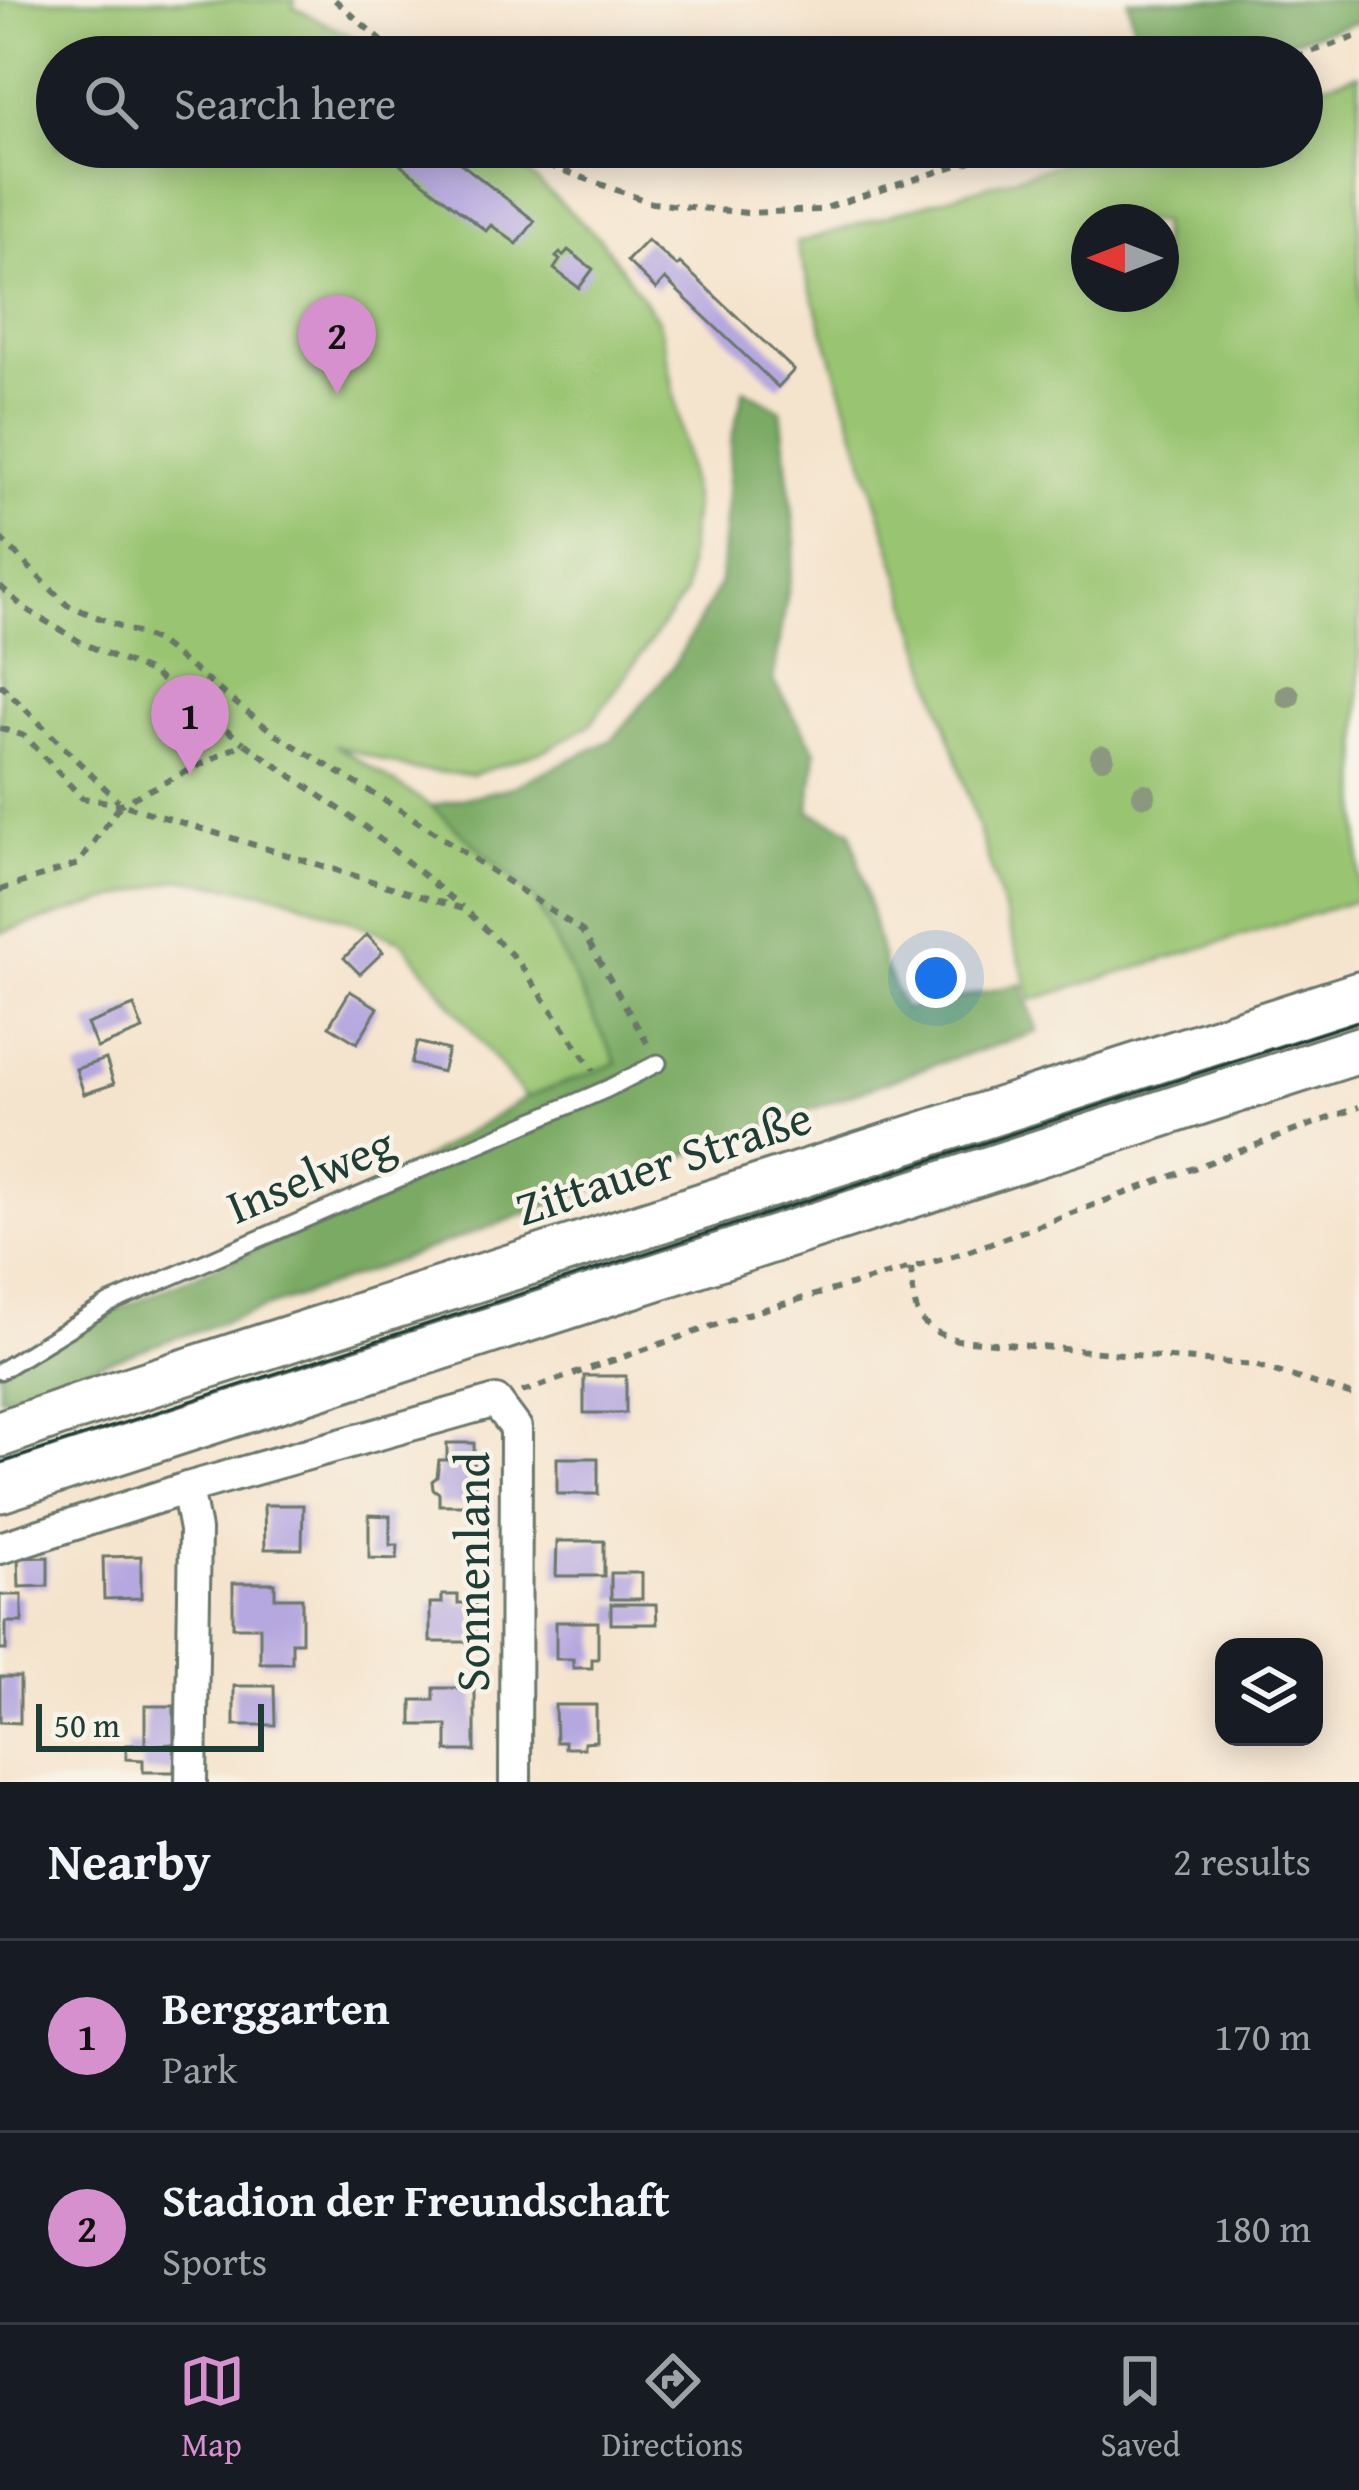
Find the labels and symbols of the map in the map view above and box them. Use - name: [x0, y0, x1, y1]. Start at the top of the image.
- north arrow: [1071, 204, 1179, 312]
- pin: 2: [298, 295, 376, 394]
- pin: 1: [151, 675, 229, 774]
- your location: [906, 948, 966, 1008]
- street label: Zittauer Straße: [506, 1081, 820, 1243]
- street label: Inselweg: [215, 1107, 405, 1241]
- street label: Sonnenland: [436, 1452, 507, 1692]
- scale bar: [36, 1698, 264, 1751]

